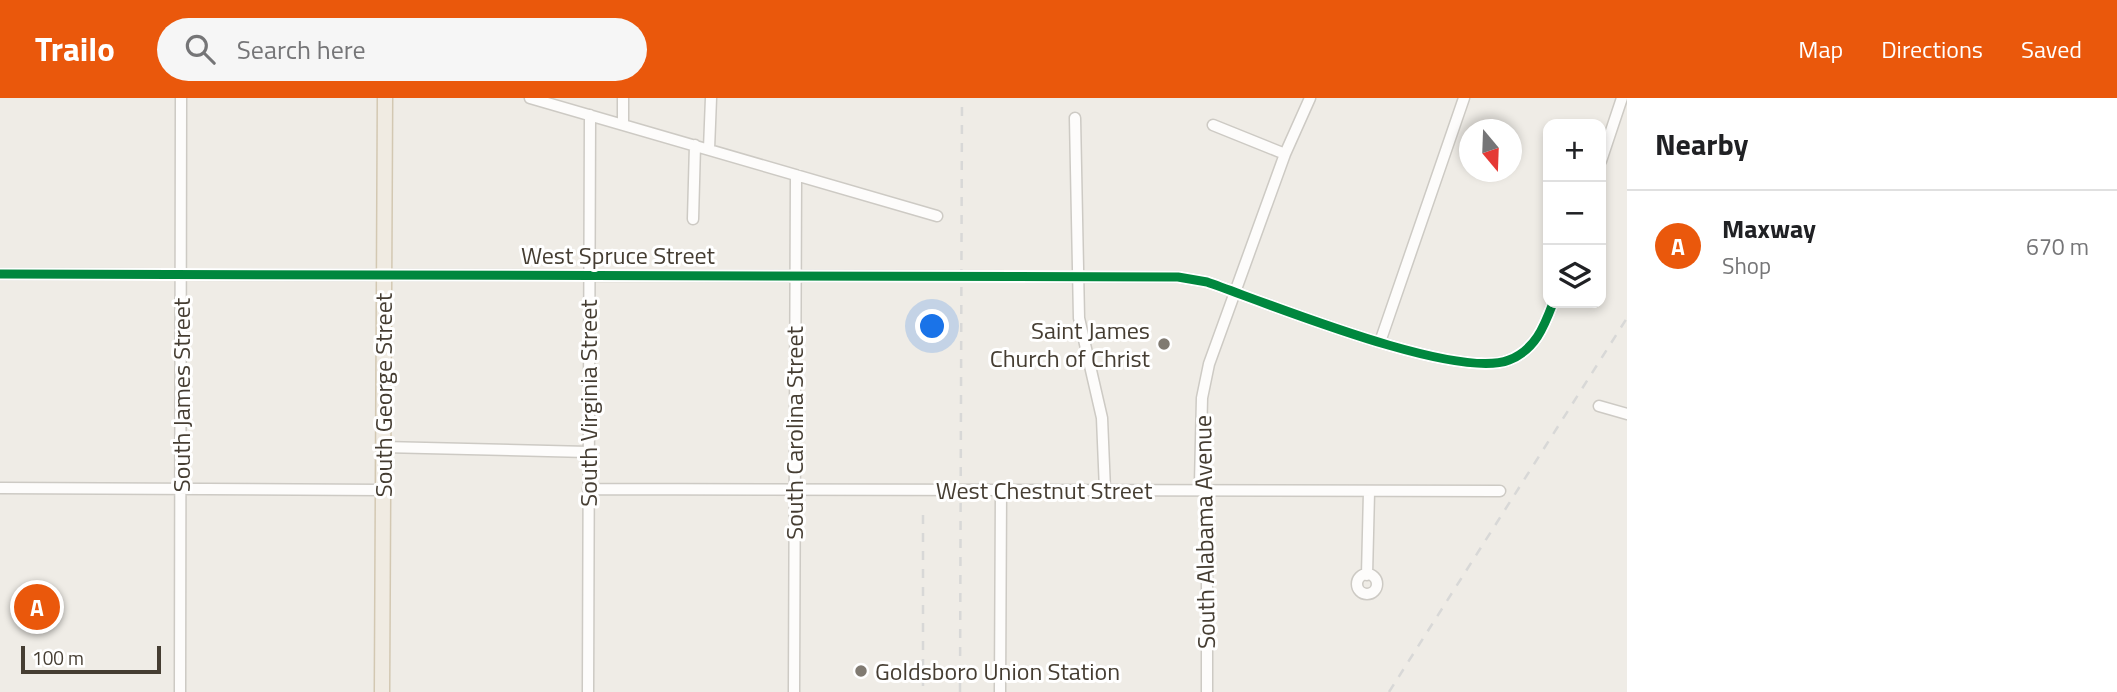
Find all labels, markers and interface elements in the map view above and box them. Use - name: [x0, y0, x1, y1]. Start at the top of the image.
- search box: [157, 18, 647, 81]
- text: Trailo: [35, 24, 115, 74]
- icon: search: [181, 30, 219, 68]
- text: Search here: [237, 30, 366, 69]
- text: Map: [1798, 31, 1843, 67]
- text: Directions: [1881, 31, 1983, 67]
- text: Saved: [2021, 31, 2082, 67]
- north arrow: [1459, 119, 1522, 182]
- map controls: [1543, 119, 1606, 308]
- button: +: [1543, 119, 1606, 182]
- text: Nearby: [1655, 121, 1748, 167]
- button: −: [1543, 182, 1606, 245]
- text: Maxway: [1722, 209, 1816, 248]
- text: A: [1671, 229, 1685, 264]
- text: 670 m: [2026, 229, 2089, 264]
- street label: West Spruce Street: [521, 237, 716, 273]
- button: layers: [1543, 245, 1606, 308]
- text: Shop: [1722, 248, 1771, 283]
- street label: South George Street: [365, 292, 401, 497]
- street label: South James Street: [163, 297, 199, 492]
- street label: South Virginia Street: [570, 299, 606, 507]
- your location: [915, 309, 949, 343]
- place label: Saint James Church of Christ: [990, 312, 1151, 376]
- street label: South Carolina Street: [776, 326, 812, 540]
- marker: Saint James Church of Christ: [1156, 336, 1172, 352]
- street label: South Alabama Avenue: [1184, 415, 1224, 649]
- street label: West Chestnut Street: [936, 472, 1153, 508]
- pin: A: [14, 581, 60, 633]
- scale bar: [21, 643, 161, 675]
- text: 100 m: [32, 643, 84, 672]
- place label: Goldsboro Union Station: [875, 653, 1120, 689]
- marker: Goldsboro Union Station: [853, 663, 869, 679]

